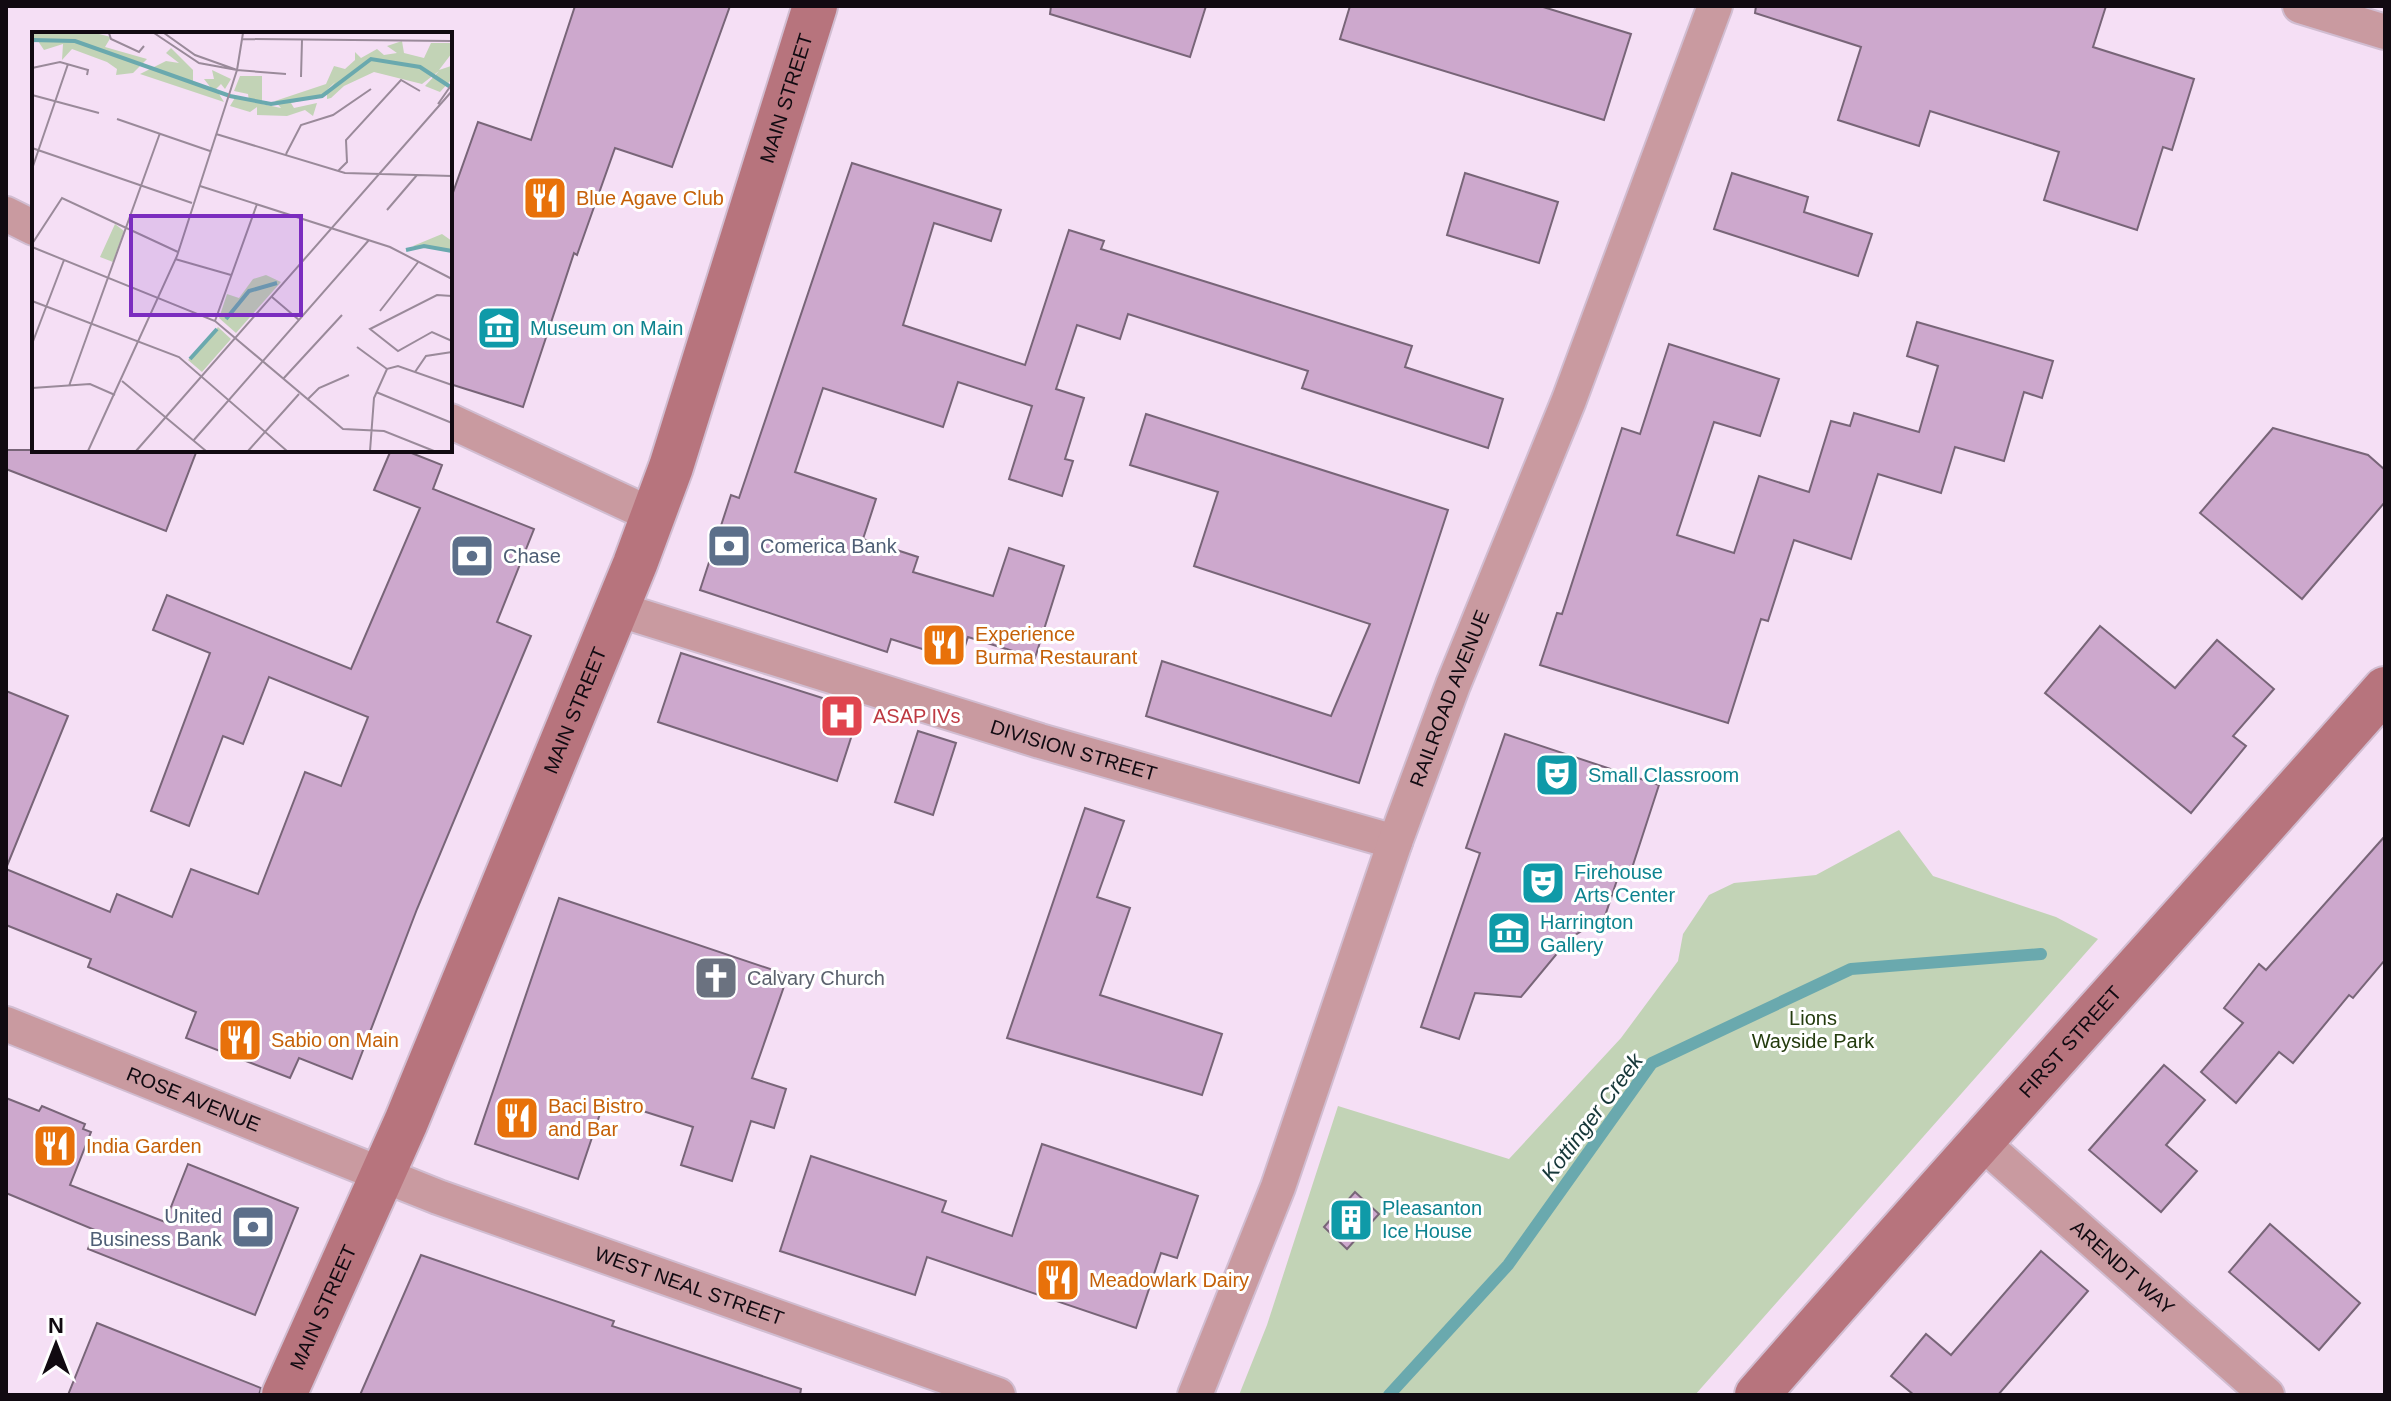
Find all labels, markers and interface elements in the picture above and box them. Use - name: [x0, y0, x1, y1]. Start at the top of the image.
- street label: MAIN STREET: [756, 31, 817, 166]
- inset map: [32, 32, 452, 452]
- restaurant icon: Blue Agave Club: [521, 174, 569, 222]
- place label: Blue Agave Club: [576, 187, 724, 209]
- museum icon: Museum on Main: [475, 304, 523, 352]
- place label: Museum on Main: [530, 317, 683, 339]
- bank icon: Comerica Bank: [705, 522, 753, 570]
- bank icon: Chase: [448, 532, 496, 580]
- place label: Comerica Bank: [760, 535, 898, 557]
- place label: Chase: [503, 545, 561, 567]
- street label: RAILROAD AVENUE: [1405, 607, 1493, 790]
- restaurant icon: Experience Burma Restaurant: [920, 621, 968, 669]
- place label: Experience Burma Restaurant: [975, 623, 1138, 668]
- street label: MAIN STREET: [539, 644, 611, 777]
- hospital icon: ASAP IVs: [818, 692, 866, 740]
- place label: ASAP IVs: [873, 705, 960, 727]
- street label: DIVISION STREET: [988, 715, 1159, 785]
- theatre icon: Small Classroom: [1533, 751, 1581, 799]
- place label: Small Classroom: [1588, 764, 1739, 786]
- theatre icon: Firehouse Arts Center: [1519, 859, 1567, 907]
- place label: Firehouse Arts Center: [1574, 861, 1675, 906]
- museum icon: Harrington Gallery: [1485, 909, 1533, 957]
- place label: Harrington Gallery: [1540, 911, 1633, 956]
- church icon: Calvary Church: [692, 954, 740, 1002]
- place label: Calvary Church: [747, 967, 885, 989]
- street label: FIRST STREET: [2015, 982, 2126, 1102]
- park label: Lions Wayside Park: [1752, 1007, 1875, 1052]
- restaurant icon: Sabio on Main: [216, 1016, 264, 1064]
- place label: Sabio on Main: [271, 1029, 399, 1051]
- water label: Kottinger Creek: [1536, 1048, 1649, 1186]
- street label: ROSE AVENUE: [124, 1062, 264, 1136]
- restaurant icon: Baci Bistro and Bar: [493, 1094, 541, 1142]
- place label: Baci Bistro and Bar: [548, 1095, 644, 1140]
- restaurant icon: India Garden: [31, 1122, 79, 1170]
- place label: India Garden: [86, 1135, 202, 1157]
- building icon: Pleasanton Ice House: [1327, 1196, 1375, 1244]
- place label: Pleasanton Ice House: [1382, 1197, 1482, 1242]
- bank icon: United Business Bank: [229, 1203, 277, 1251]
- place label: United Business Bank: [90, 1205, 223, 1250]
- street label: ARENDT WAY: [2066, 1216, 2179, 1319]
- street label: MAIN STREET: [286, 1241, 361, 1373]
- street label: WEST NEAL STREET: [592, 1242, 787, 1329]
- restaurant icon: Meadowlark Dairy: [1034, 1256, 1082, 1304]
- place label: Meadowlark Dairy: [1089, 1269, 1249, 1291]
- north arrow: [16, 1305, 96, 1385]
- text: N: [48, 1313, 64, 1338]

